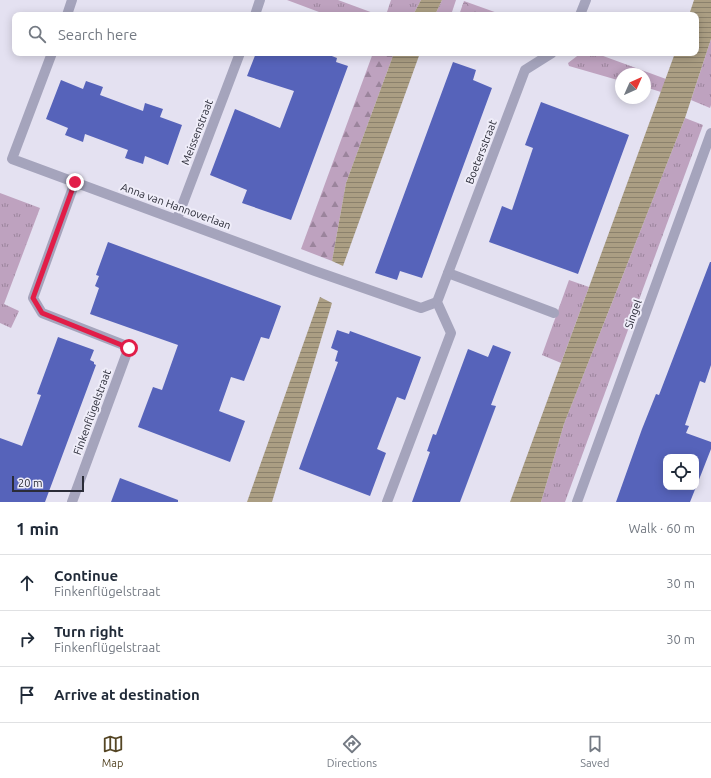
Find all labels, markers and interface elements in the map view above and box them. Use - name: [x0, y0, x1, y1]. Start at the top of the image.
- search box: [12, 12, 699, 56]
- icon: search: [26, 23, 48, 45]
- text: Search here: [58, 26, 137, 43]
- north arrow: [615, 68, 651, 104]
- street label: Meissenstraat: [179, 97, 215, 166]
- street label: Boetersstraat: [463, 118, 499, 186]
- route end: [66, 173, 84, 191]
- street label: Anna van Hannoverlaan: [119, 181, 233, 231]
- street label: Singel: [622, 298, 644, 330]
- route start: [120, 339, 138, 357]
- street label: Finkenflügelstraat: [71, 367, 113, 456]
- map controls: [663, 454, 699, 490]
- button: locate: [663, 454, 699, 490]
- scale bar: [12, 474, 84, 493]
- text: 20 m: [18, 477, 42, 489]
- text: 1 min: [16, 519, 59, 538]
- text: Walk · 60 m: [629, 521, 695, 535]
- text: Continue: [54, 567, 118, 584]
- icon: ahead: [16, 572, 38, 594]
- text: 30 m: [666, 576, 695, 590]
- text: Finkenflügelstraat: [54, 584, 160, 598]
- text: Turn right: [54, 623, 124, 640]
- icon: right: [16, 628, 38, 650]
- text: 30 m: [666, 632, 695, 646]
- text: Finkenflügelstraat: [54, 640, 160, 654]
- icon: arrive: [16, 684, 38, 706]
- text: Arrive at destination: [54, 686, 200, 703]
- tab: Map: [102, 733, 124, 769]
- tab: Directions: [327, 733, 377, 769]
- tab: Saved: [580, 733, 609, 769]

